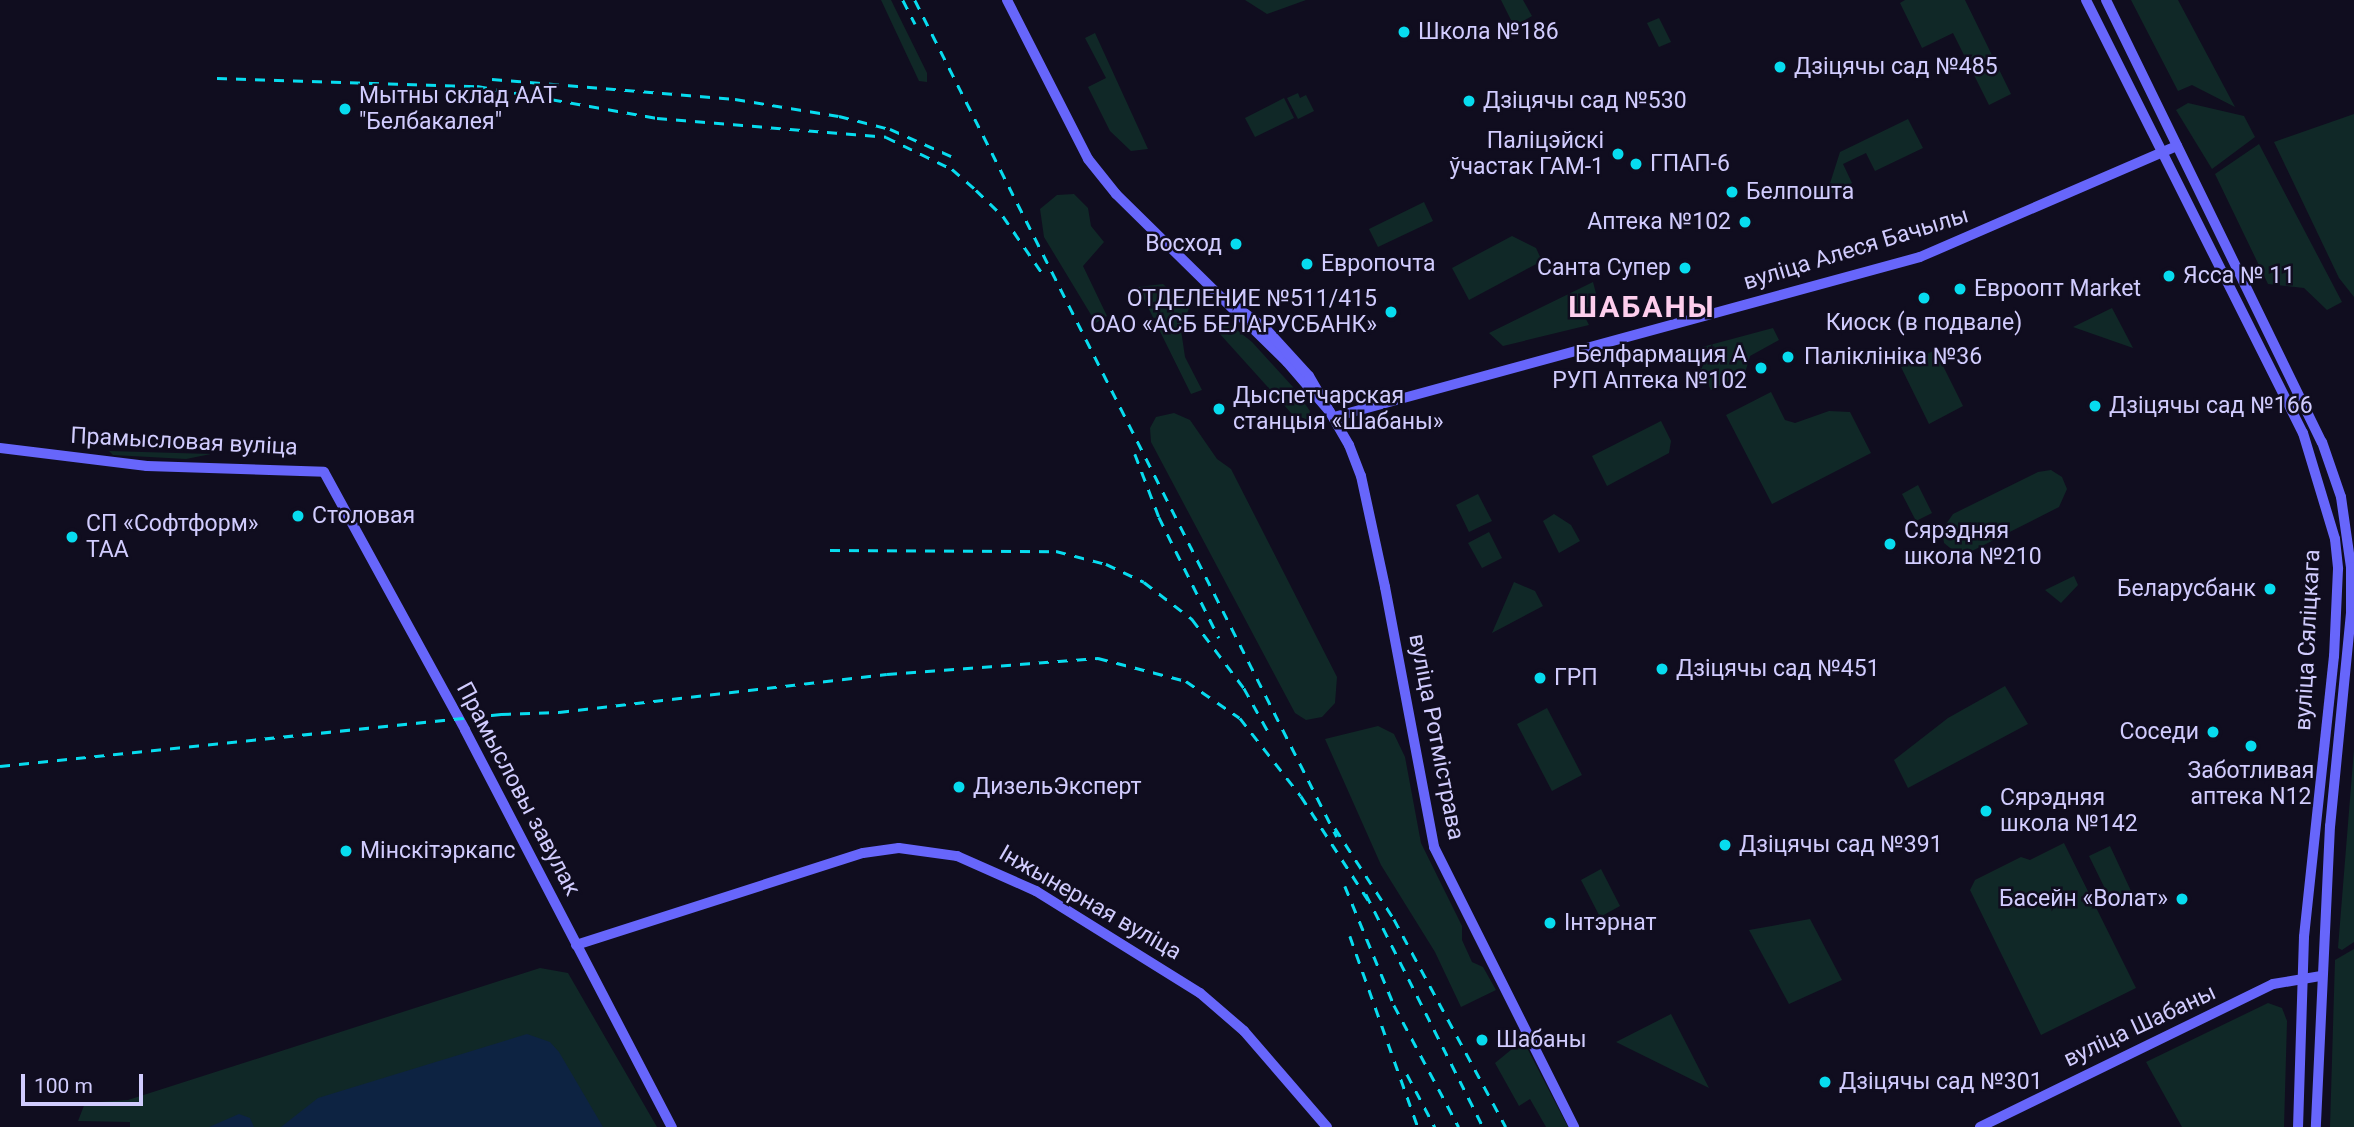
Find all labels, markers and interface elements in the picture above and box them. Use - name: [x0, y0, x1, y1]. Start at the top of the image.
- place label: Школа №186: [1418, 18, 1559, 46]
- marker: Школа №186: [1396, 24, 1412, 40]
- place label: Дзіцячы сад №485: [1794, 53, 1998, 81]
- marker: Дзіцячы сад №485: [1772, 59, 1788, 75]
- place label: Мытны склад ААТ "Белбакалея": [359, 82, 557, 136]
- place label: Дзіцячы сад №530: [1483, 87, 1687, 115]
- marker: Дзіцячы сад №530: [1461, 93, 1477, 109]
- marker: Мытны склад ААТ "Белбакалея": [337, 101, 353, 117]
- place label: Паліцэйскі ўчастак ГАМ-1: [1450, 127, 1604, 181]
- marker: Паліцэйскі ўчастак ГАМ-1: [1610, 146, 1626, 162]
- place label: ГПАП-6: [1650, 150, 1730, 178]
- marker: ГПАП-6: [1628, 156, 1644, 172]
- place label: Белпошта: [1746, 178, 1854, 206]
- marker: Белпошта: [1724, 184, 1740, 200]
- street label: вуліца Алеся Бачылы: [1740, 202, 1972, 296]
- place label: Аптека №102: [1587, 208, 1731, 236]
- marker: Аптека №102: [1737, 214, 1753, 230]
- place label: Восход: [1145, 230, 1222, 258]
- marker: Восход: [1228, 236, 1244, 252]
- place label: Европочта: [1321, 250, 1436, 278]
- place label: Санта Супер: [1537, 254, 1671, 282]
- marker: Европочта: [1299, 256, 1315, 272]
- marker: Санта Супер: [1677, 260, 1693, 276]
- place label: Ясса № 11: [2183, 262, 2295, 290]
- marker: Ясса № 11: [2161, 268, 2177, 284]
- place label: Евроопт Market: [1974, 275, 2141, 303]
- marker: Евроопт Market: [1952, 281, 1968, 297]
- place label: ОТДЕЛЕНИЕ №511/415 ОАО «АСБ БЕЛАРУСБАНК»: [1090, 285, 1377, 339]
- district label: ШАБАНЫ: [1569, 289, 1715, 325]
- marker: Киоск (в подвале): [1916, 290, 1932, 306]
- marker: ОТДЕЛЕНИЕ №511/415 ОАО «АСБ БЕЛАРУСБАНК»: [1383, 304, 1399, 320]
- place label: Киоск (в подвале): [1826, 309, 2022, 337]
- place label: Белфармация А РУП Аптека №102: [1552, 341, 1747, 395]
- place label: Паліклініка №36: [1804, 343, 1982, 371]
- marker: Паліклініка №36: [1778, 347, 1798, 367]
- marker: Белфармация А РУП Аптека №102: [1753, 360, 1769, 376]
- place label: Дыспетчарская станцыя «Шабаны»: [1233, 382, 1444, 436]
- place label: Дзіцячы сад №166: [2109, 392, 2313, 420]
- marker: Дзіцячы сад №166: [2087, 398, 2103, 414]
- marker: Дыспетчарская станцыя «Шабаны»: [1211, 401, 1227, 417]
- street label: Прамысловая вуліца: [70, 422, 298, 462]
- place label: Столовая: [312, 502, 415, 530]
- marker: Столовая: [290, 508, 306, 524]
- place label: СП «Софтформ» ТАА: [86, 510, 258, 564]
- place label: Сярэдняя школа №210: [1904, 517, 2042, 571]
- marker: СП «Софтформ» ТАА: [64, 529, 80, 545]
- marker: Сярэдняя школа №210: [1882, 536, 1898, 552]
- street label: вуліца Сяліцкага: [2289, 549, 2327, 731]
- place label: Беларусбанк: [2117, 575, 2256, 603]
- marker: Беларусбанк: [2262, 581, 2278, 597]
- street label: вуліца Ротмістрава: [1402, 632, 1470, 842]
- place label: Дзіцячы сад №451: [1676, 655, 1880, 683]
- marker: Дзіцячы сад №451: [1654, 661, 1670, 677]
- place label: ГРП: [1554, 664, 1598, 692]
- marker: ГРП: [1532, 670, 1548, 686]
- street label: Прамысловы завулак: [450, 678, 586, 900]
- place label: Соседи: [2120, 718, 2199, 746]
- marker: Соседи: [2205, 724, 2221, 740]
- marker: Заботливая аптека N12: [2243, 738, 2259, 754]
- place label: Заботливая аптека N12: [2188, 757, 2314, 811]
- place label: ДизельЭксперт: [973, 773, 1142, 801]
- marker: ДизельЭксперт: [951, 779, 967, 795]
- place label: Сярэдняя школа №142: [2000, 784, 2138, 838]
- marker: Сярэдняя школа №142: [1978, 803, 1994, 819]
- place label: Дзіцячы сад №391: [1739, 831, 1943, 859]
- place label: Мінскітэркапс: [360, 837, 516, 865]
- marker: Дзіцячы сад №391: [1717, 837, 1733, 853]
- street label: Інжынерная вуліца: [994, 840, 1186, 966]
- marker: Мінскітэркапс: [338, 843, 354, 859]
- place label: Басейн «Волат»: [1999, 885, 2168, 913]
- marker: Басейн «Волат»: [2174, 891, 2190, 907]
- place label: Інтэрнат: [1564, 909, 1657, 937]
- marker: Інтэрнат: [1542, 915, 1558, 931]
- street label: вуліца Шабаны: [2060, 979, 2220, 1073]
- place label: Шабаны: [1496, 1026, 1587, 1054]
- marker: Шабаны: [1474, 1032, 1490, 1048]
- scale bar: [24, 1060, 147, 1104]
- place label: Дзіцячы сад №301: [1839, 1068, 2043, 1096]
- text: 100 m: [34, 1074, 93, 1098]
- marker: Дзіцячы сад №301: [1817, 1074, 1833, 1090]

